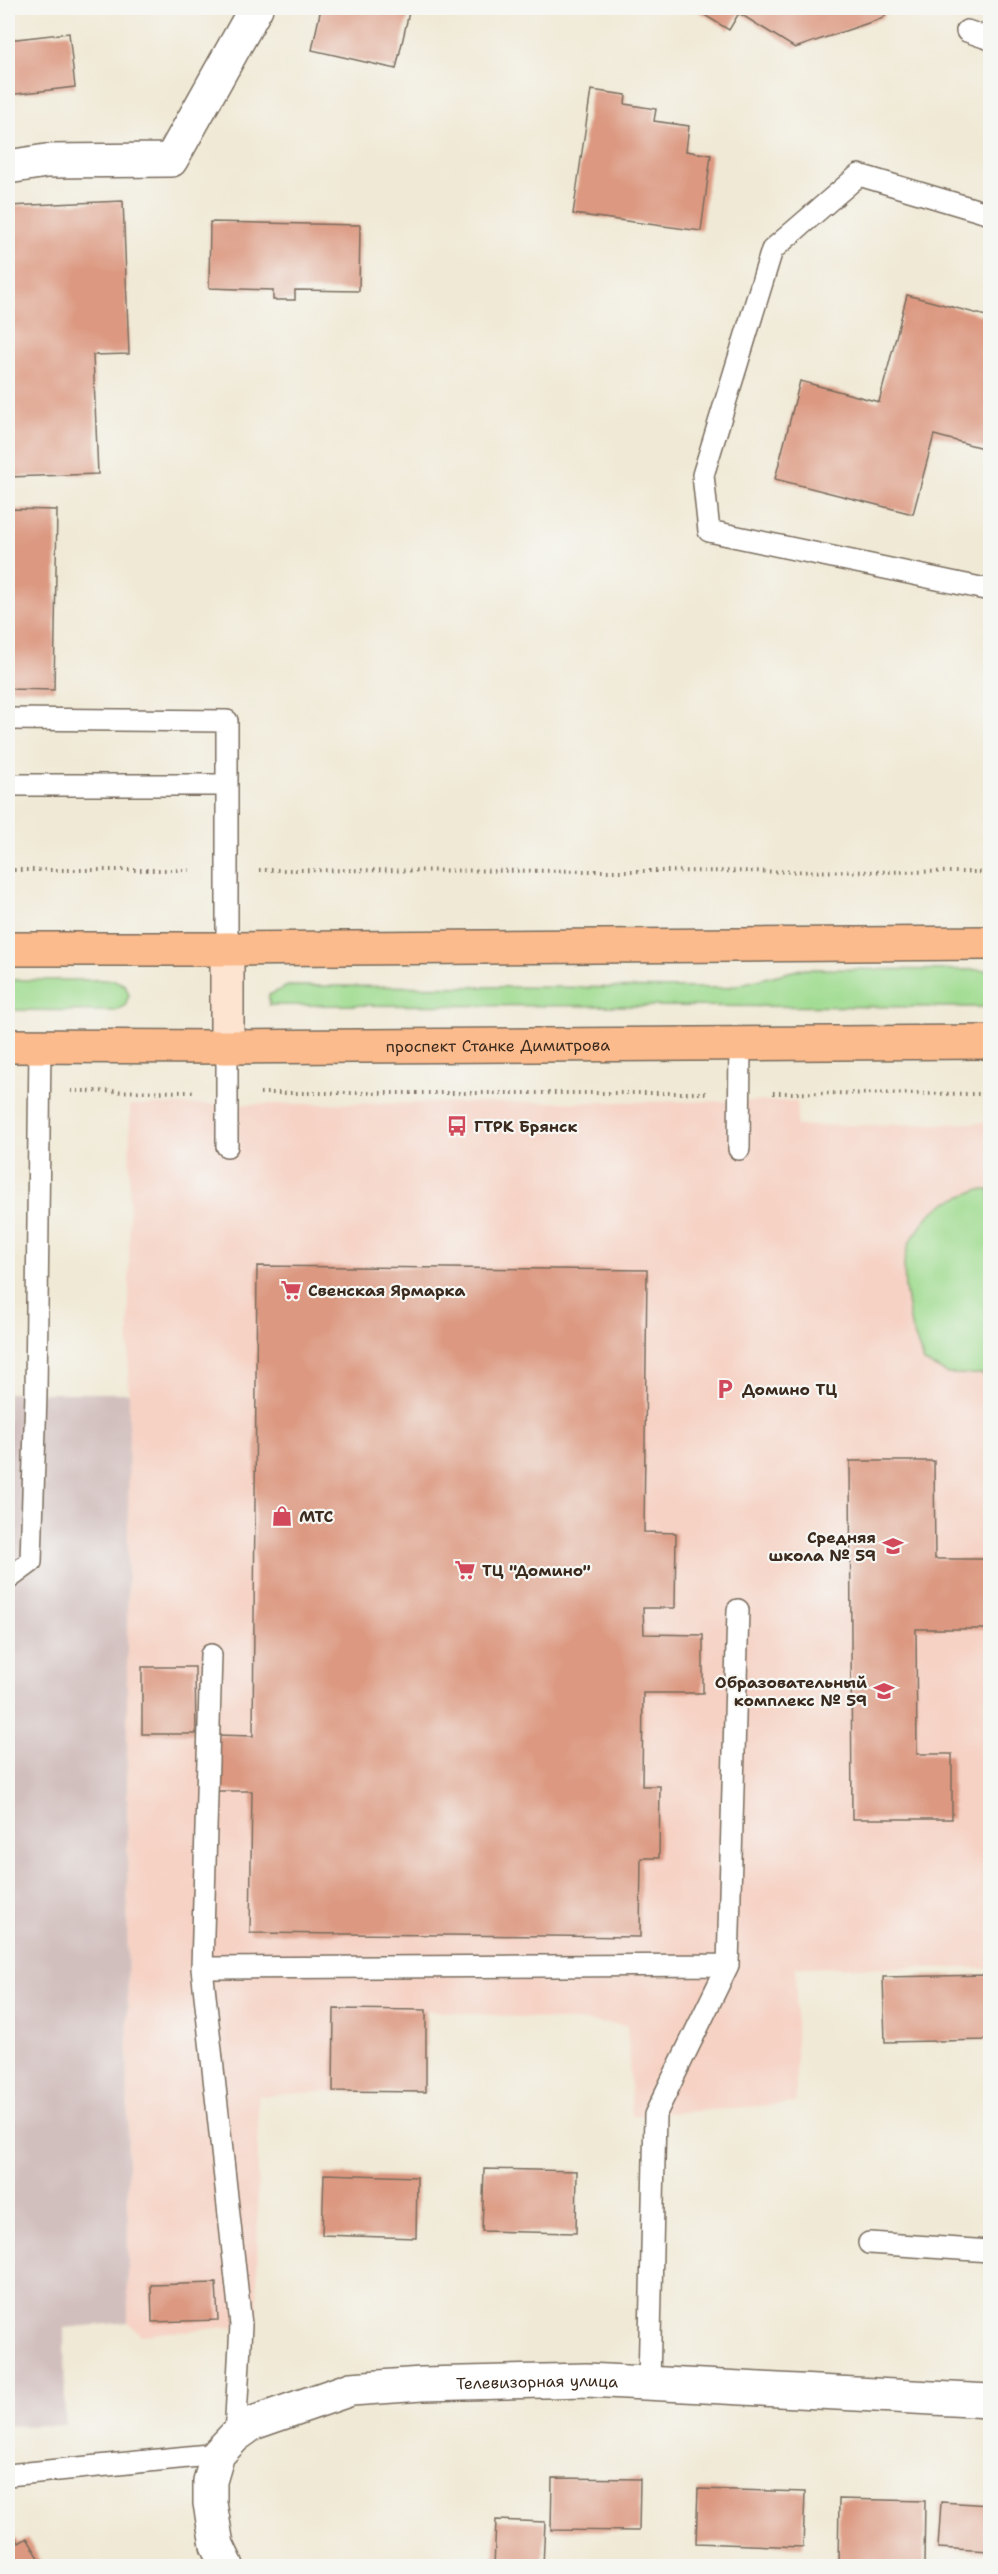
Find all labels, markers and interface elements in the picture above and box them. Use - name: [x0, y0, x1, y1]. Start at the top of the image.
- street label: проспект Станке Димитрова: [386, 1034, 610, 1056]
- bus stop icon: ГТРК Брянск: [445, 1114, 469, 1138]
- place label: ГТРК Брянск: [474, 1116, 577, 1137]
- supermarket icon: Свенская Ярмарка: [279, 1278, 303, 1302]
- place label: Свенская Ярмарка: [308, 1280, 466, 1301]
- parking icon: Домино ТЦ: [713, 1377, 737, 1401]
- place label: Домино ТЦ: [742, 1379, 837, 1400]
- shop icon: МТС: [270, 1504, 294, 1528]
- place label: МТС: [299, 1506, 334, 1527]
- place label: Средняя школа № 59: [769, 1527, 876, 1566]
- school or university icon: Средняя школа № 59: [881, 1534, 905, 1558]
- supermarket icon: ТЦ "Домино": [453, 1558, 477, 1582]
- place label: ТЦ "Домино": [482, 1560, 591, 1581]
- place label: Образовательный комплекс № 59: [715, 1672, 867, 1711]
- school or university icon: Образовательный комплекс № 59: [872, 1679, 896, 1703]
- street label: Телевизорная улица: [456, 2369, 619, 2394]

